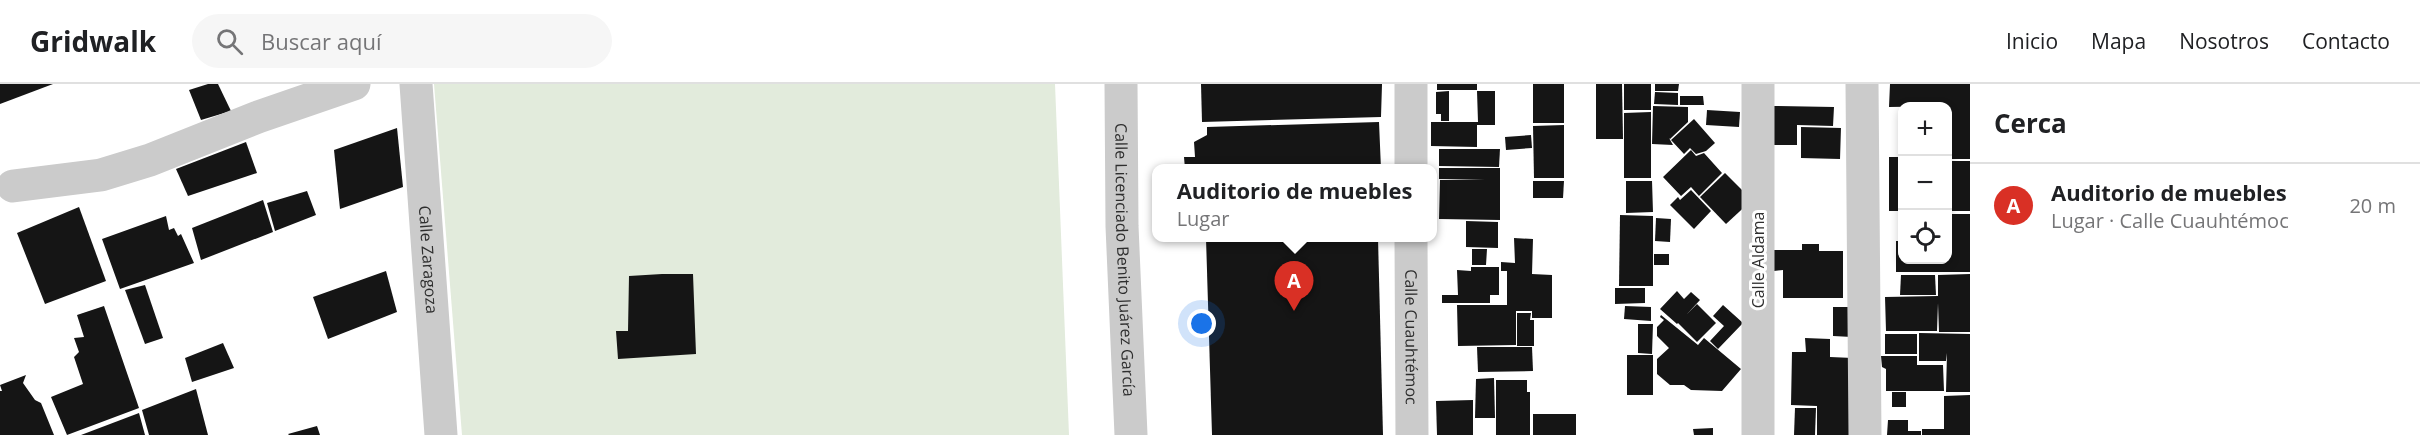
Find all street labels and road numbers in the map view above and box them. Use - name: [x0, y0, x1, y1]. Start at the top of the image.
- street label: Calle Licenciado Benito Juárez García: [1110, 123, 1140, 397]
- street label: Calle Zaragoza: [414, 205, 443, 314]
- street label: Calle Aldama: [1747, 212, 1769, 308]
- street label: Calle Cuauhtémoc: [1400, 269, 1423, 405]

